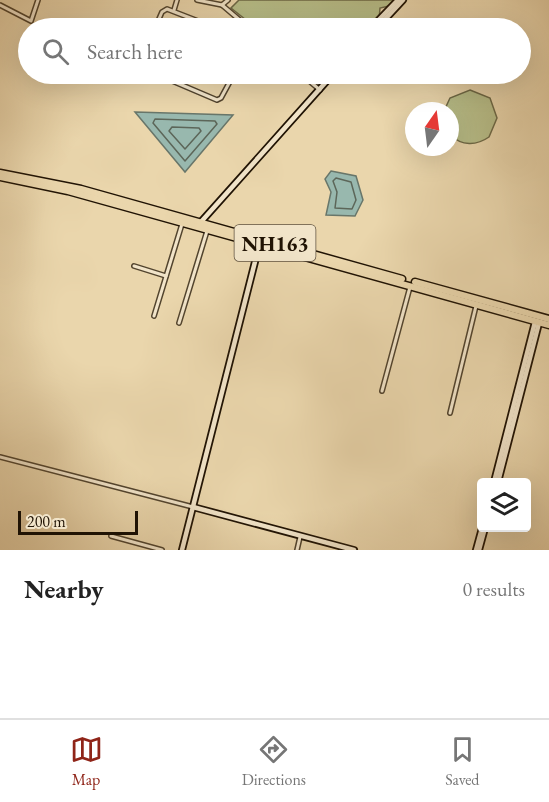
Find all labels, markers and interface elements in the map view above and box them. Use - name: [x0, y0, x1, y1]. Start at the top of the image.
- search box: [18, 18, 531, 84]
- icon: search: [39, 35, 72, 68]
- text: Search here: [87, 37, 182, 66]
- north arrow: [405, 102, 459, 156]
- road number: NH163: [234, 225, 316, 261]
- map controls: [477, 478, 531, 532]
- button: layers: [477, 478, 531, 532]
- scale bar: [18, 508, 138, 536]
- text: 200 m: [27, 511, 66, 532]
- text: Nearby: [24, 572, 104, 606]
- text: 0 results: [462, 576, 525, 602]
- tab: Map: [70, 733, 103, 790]
- tab: Directions: [242, 733, 306, 790]
- tab: Saved: [445, 733, 479, 790]

